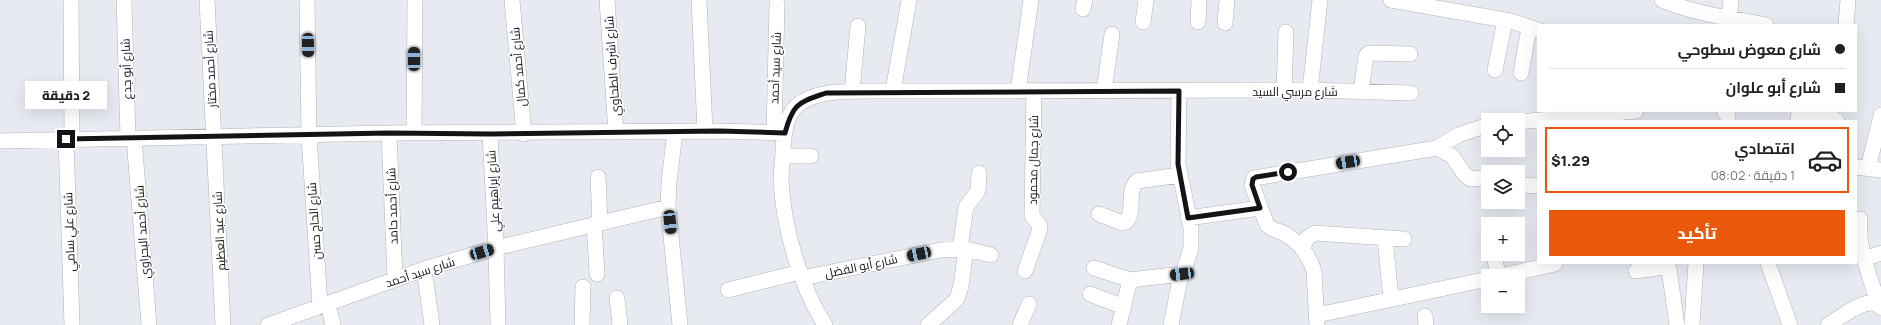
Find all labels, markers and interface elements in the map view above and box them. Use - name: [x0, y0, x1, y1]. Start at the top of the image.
- street label: شارع اشرف الطحاوي: [600, 15, 626, 117]
- street label: شارع أحمد كمال: [506, 27, 530, 107]
- street label: شارع أحمد مختار: [199, 30, 221, 109]
- street label: شارع سيد أحمد: [765, 31, 785, 104]
- car: [302, 33, 314, 57]
- street label: شارع أبو جدع: [116, 38, 136, 100]
- text: شارع معوض سطوحي: [1678, 39, 1821, 60]
- car: [408, 47, 420, 71]
- text: شارع أبو علوان: [1726, 77, 1821, 98]
- callout: 2 دقيقة: [25, 81, 107, 109]
- street label: شارع مرسي السيد: [1252, 83, 1338, 102]
- text: 2 دقيقة: [42, 86, 90, 104]
- map controls: [1481, 113, 1525, 313]
- button: locate: [1481, 113, 1525, 157]
- street label: شارع جمال محمود: [1024, 115, 1042, 205]
- route end: [57, 130, 75, 148]
- text: اقتصادي: [1735, 138, 1795, 159]
- icon: car: [1807, 142, 1843, 178]
- street label: شارع إبراهيم علي: [482, 149, 506, 232]
- text: $1.29: [1551, 150, 1590, 171]
- car: [1335, 154, 1361, 170]
- route start: [1279, 163, 1297, 181]
- button: layers: [1481, 165, 1525, 209]
- text: 1 دقيقة · 08:02: [1711, 166, 1795, 184]
- street label: شارع أحمد حامد: [382, 167, 402, 245]
- street label: شارع الحاج حسن: [303, 182, 325, 260]
- street label: شارع أحمد البحراوي: [130, 184, 156, 279]
- street label: شارع عبد العظيم: [208, 191, 230, 271]
- street label: شارع علي سامي: [59, 192, 81, 272]
- car: [663, 209, 677, 235]
- button: تأكيد: [1549, 210, 1845, 256]
- button: +: [1481, 217, 1525, 261]
- car: [469, 243, 495, 261]
- car: [906, 246, 932, 262]
- street label: شارع أبو الفضل: [823, 250, 899, 282]
- street label: شارع سيد أحمد: [383, 253, 457, 291]
- car: [1169, 267, 1195, 281]
- button: −: [1481, 269, 1525, 313]

